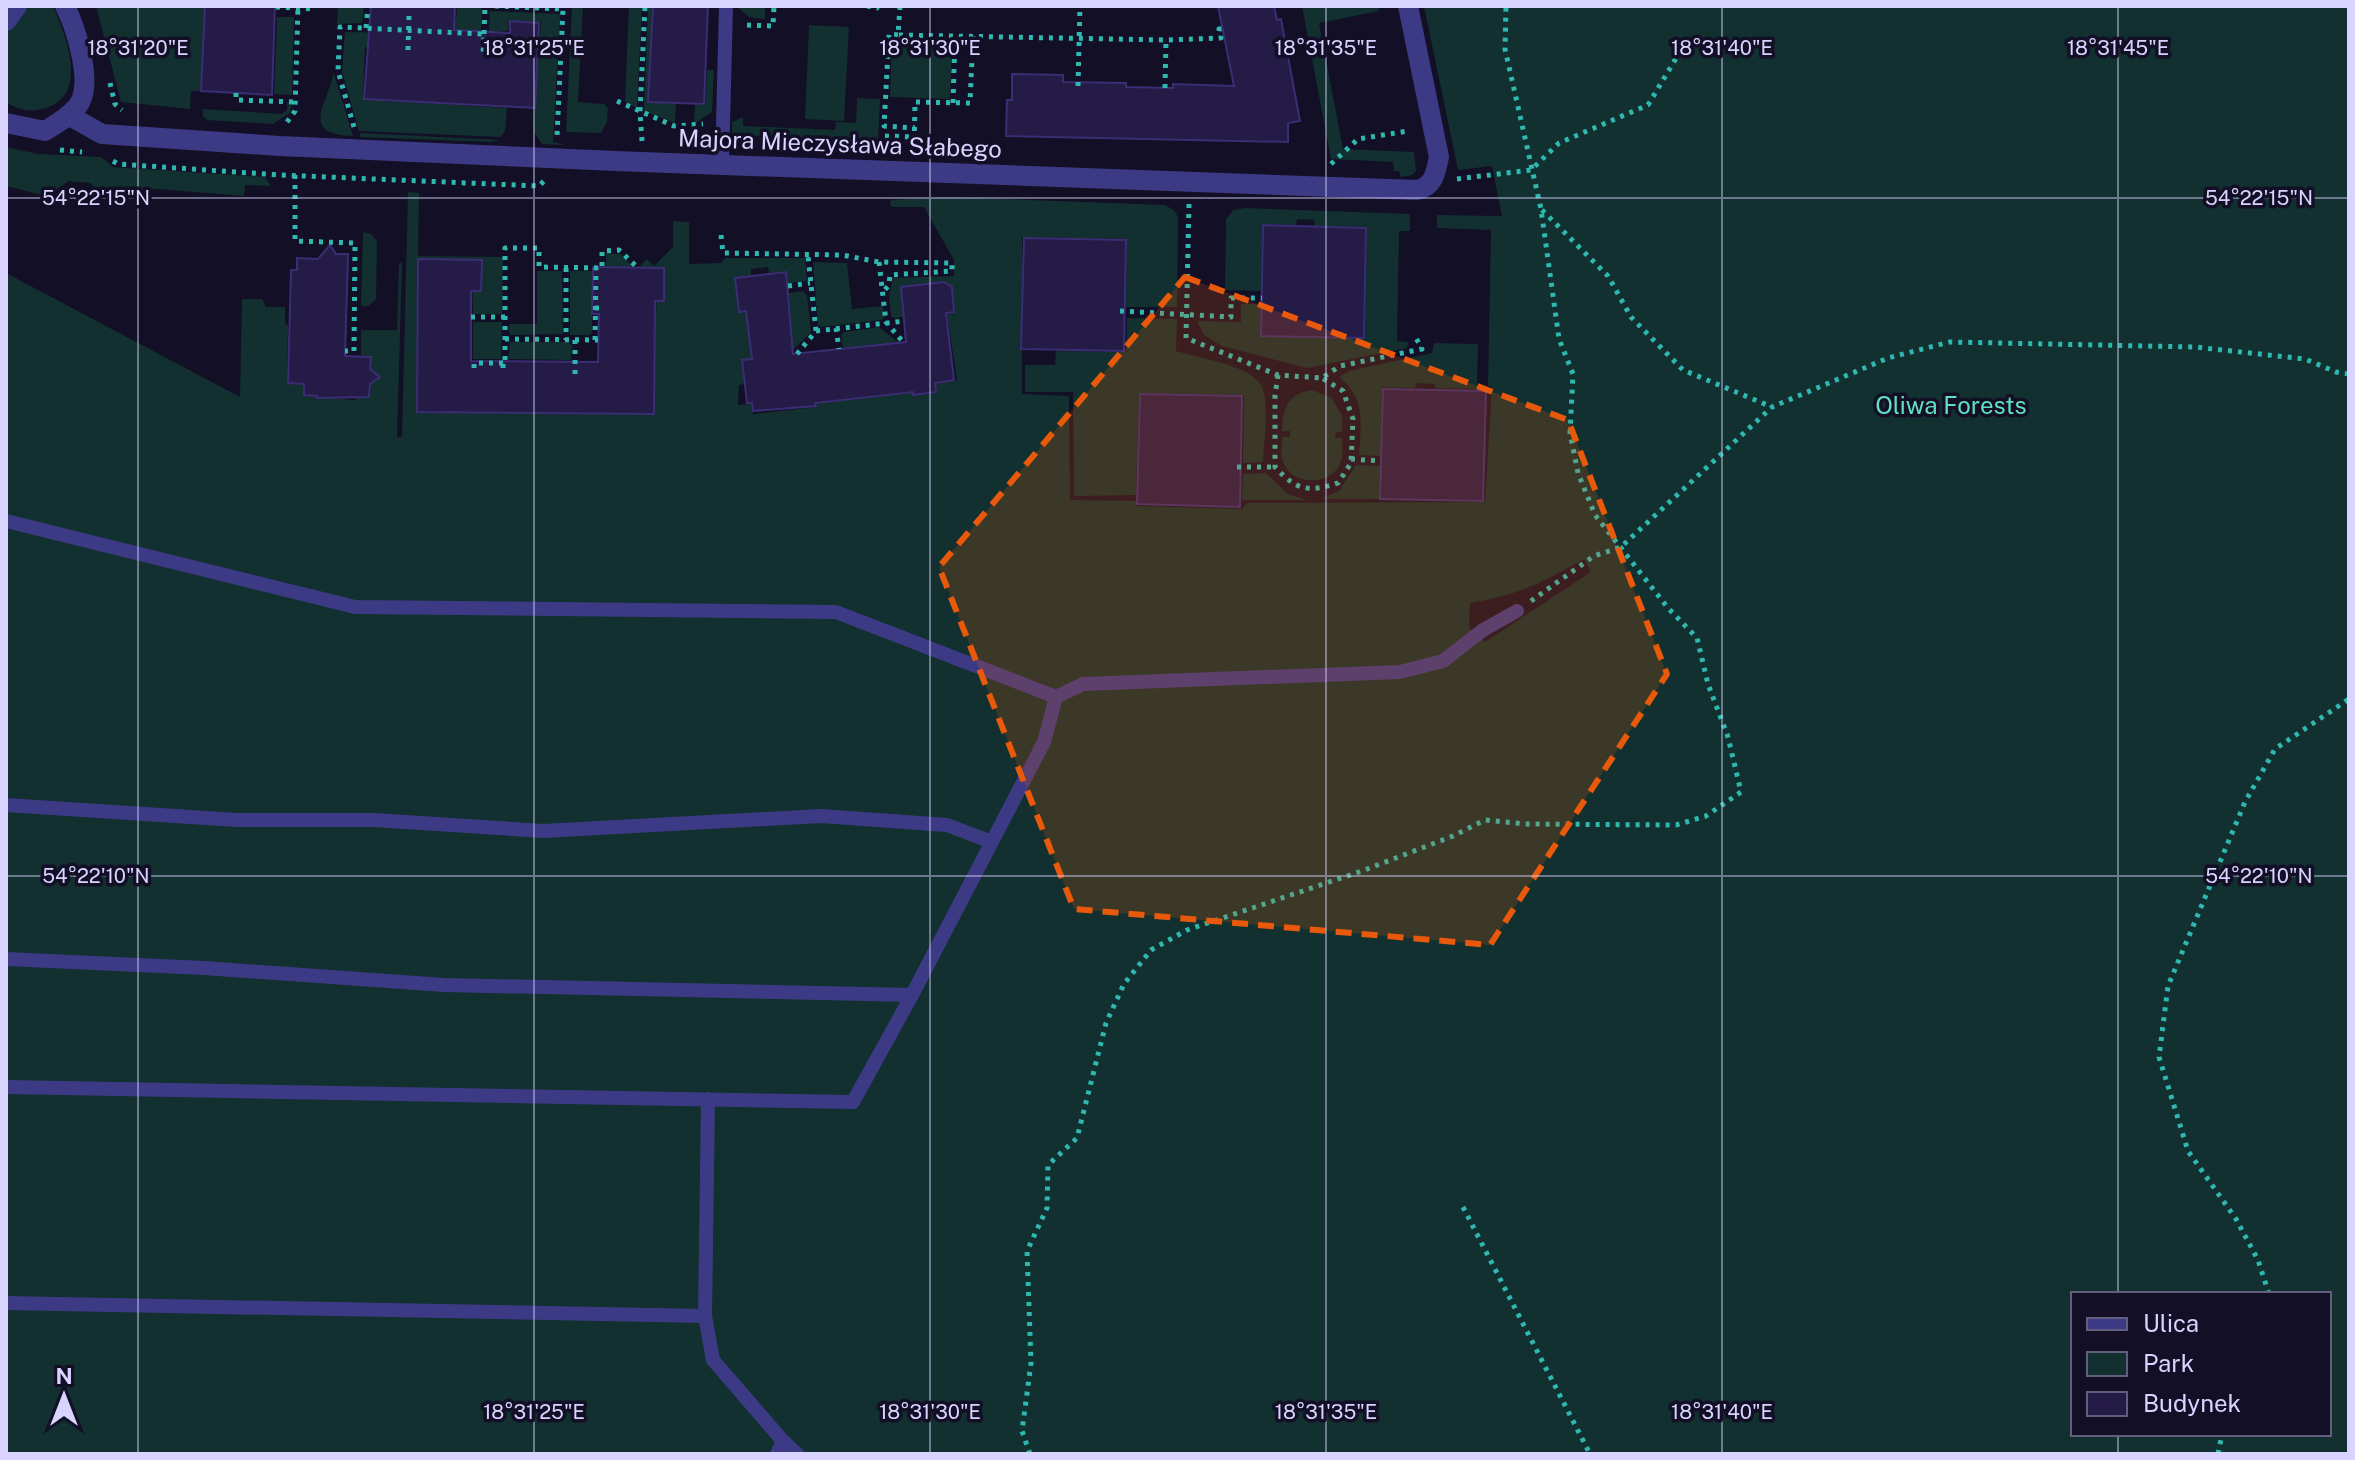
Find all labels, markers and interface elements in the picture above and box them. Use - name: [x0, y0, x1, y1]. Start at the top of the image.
- text: 18°31'20"E: [87, 36, 189, 60]
- text: 18°31'25"E: [483, 36, 585, 60]
- text: 18°31'30"E: [879, 36, 981, 60]
- text: 18°31'35"E: [1275, 36, 1377, 60]
- text: 18°31'40"E: [1671, 36, 1773, 60]
- text: 18°31'45"E: [2067, 36, 2169, 60]
- street label: Majora Mieczysława Słabego: [678, 123, 1002, 163]
- text: 54°22'15"N: [42, 186, 150, 210]
- text: 54°22'15"N: [2205, 186, 2313, 210]
- park label: Oliwa Forests: [1875, 391, 2027, 419]
- text: 54°22'10"N: [42, 864, 150, 888]
- text: 54°22'10"N: [2205, 864, 2313, 888]
- legend: [2071, 1292, 2331, 1436]
- text: Ulica: [2143, 1309, 2199, 1337]
- text: Park: [2143, 1349, 2194, 1377]
- north arrow: [24, 1356, 104, 1436]
- text: N: [55, 1363, 73, 1389]
- text: Budynek: [2143, 1389, 2241, 1417]
- text: 18°31'25"E: [483, 1400, 585, 1424]
- text: 18°31'30"E: [879, 1400, 981, 1424]
- text: 18°31'35"E: [1275, 1400, 1377, 1424]
- text: 18°31'40"E: [1671, 1400, 1773, 1424]

